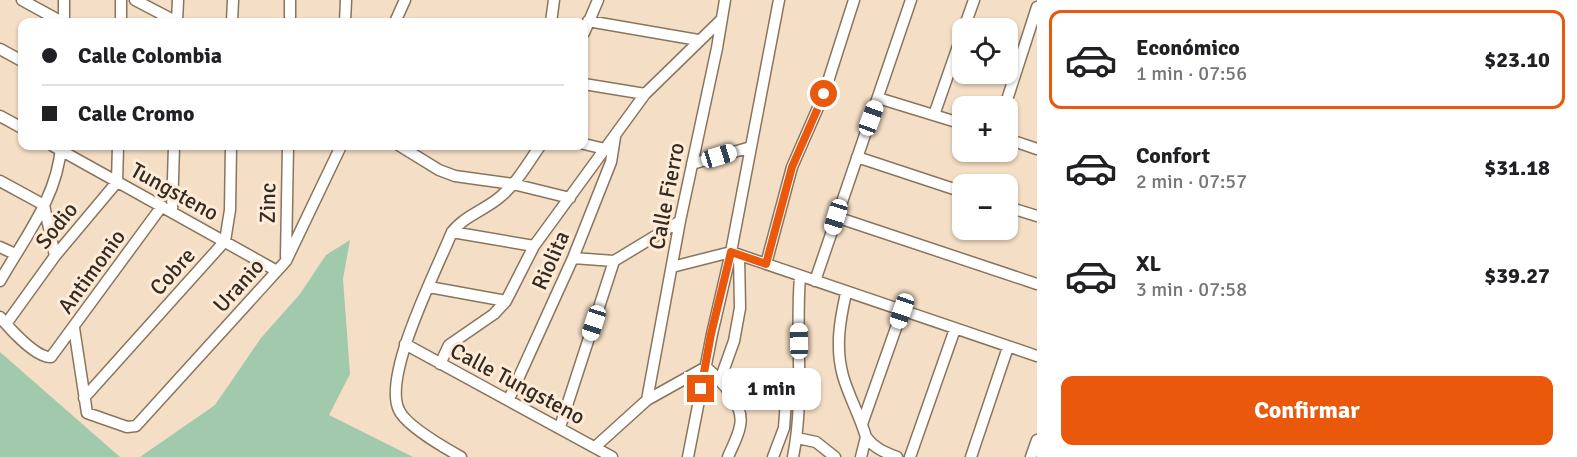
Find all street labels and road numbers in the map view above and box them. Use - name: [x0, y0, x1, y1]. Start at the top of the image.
- street label: Calle Fierro: [643, 140, 690, 252]
- street label: Tungsteno: [126, 156, 223, 227]
- street label: Zinc: [254, 182, 281, 224]
- street label: Sodio: [29, 196, 83, 254]
- street label: Antimonio: [52, 224, 131, 319]
- street label: Riolita: [526, 227, 575, 294]
- street label: Cobre: [144, 242, 201, 301]
- street label: Uranio: [207, 253, 270, 318]
- street label: Calle Tungsteno: [446, 337, 590, 430]

